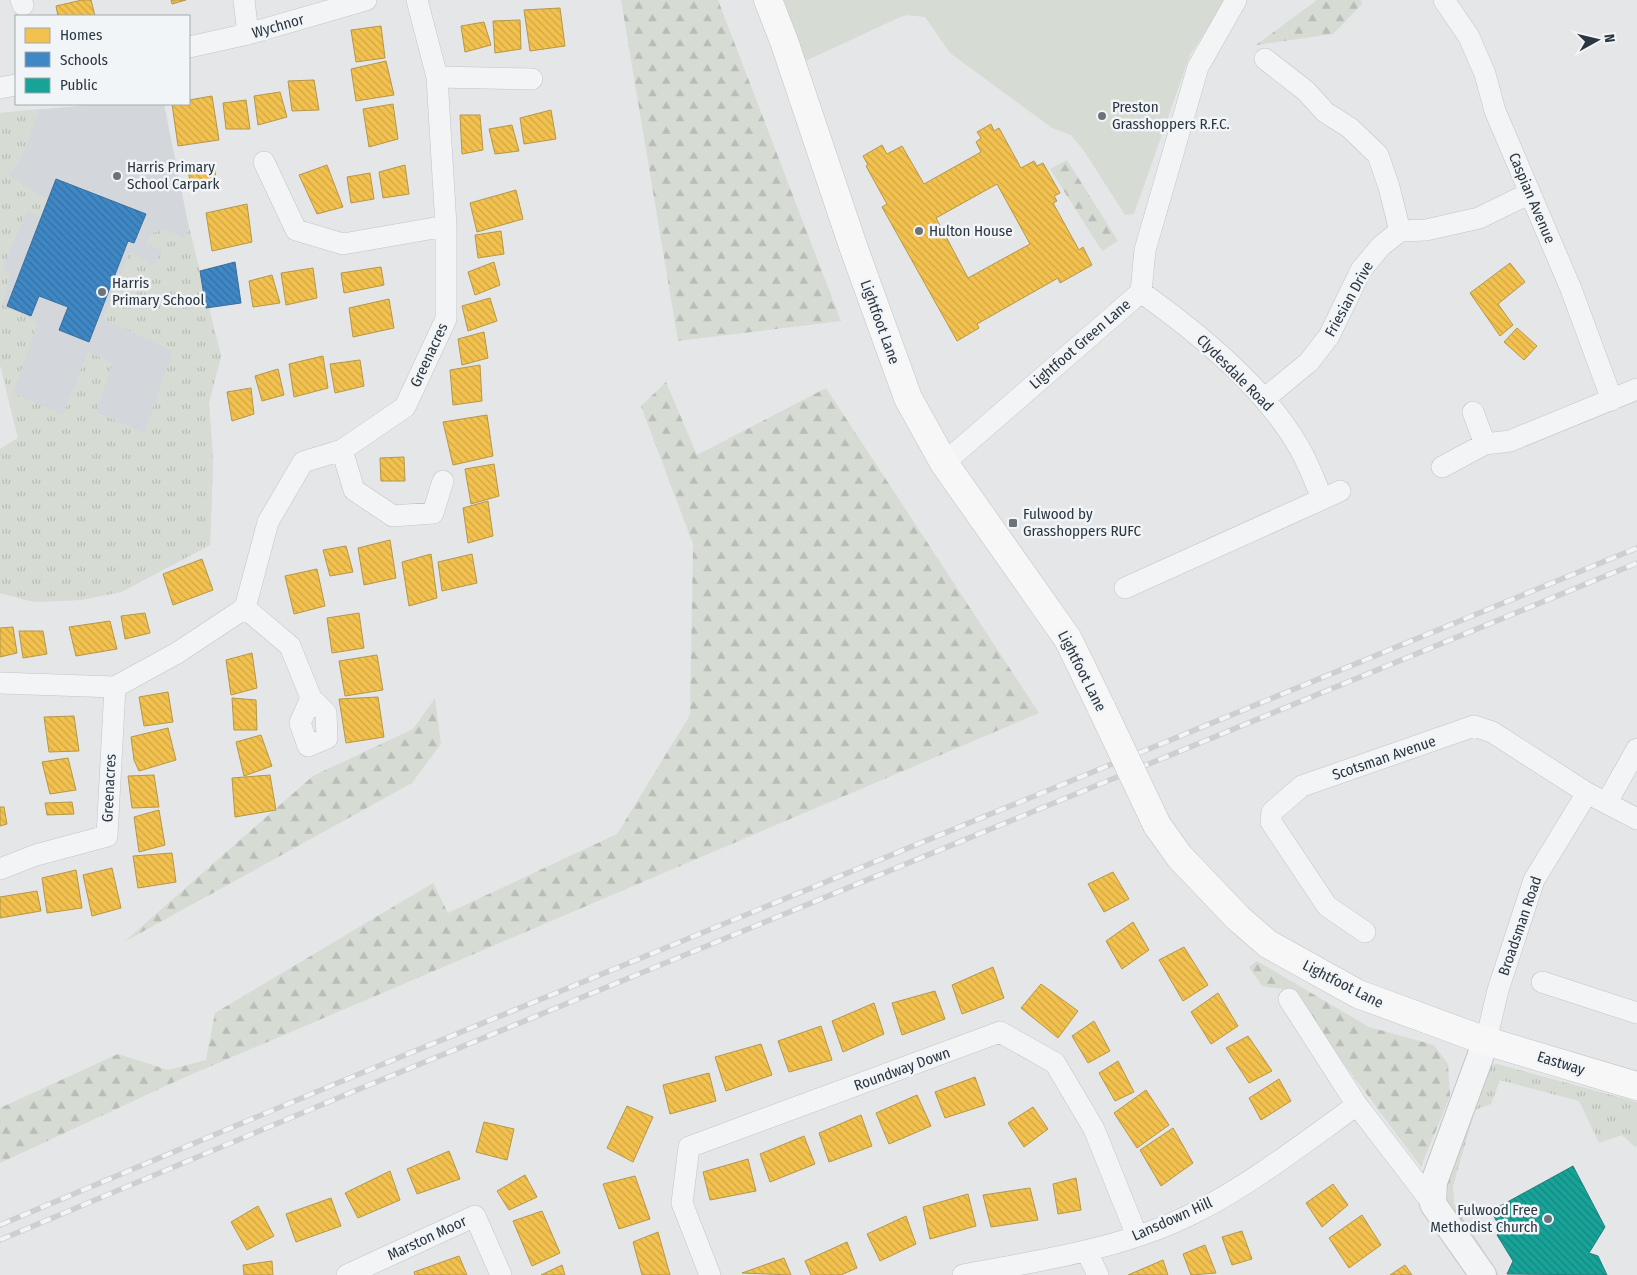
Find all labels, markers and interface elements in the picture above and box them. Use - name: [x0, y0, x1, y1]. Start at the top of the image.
- street label: Wychnor: [250, 10, 307, 42]
- legend: [15, 15, 190, 105]
- north arrow: [1572, 15, 1622, 65]
- text: Homes: [60, 26, 102, 44]
- text: N: [1600, 33, 1618, 44]
- text: Schools: [60, 51, 108, 69]
- text: Public: [60, 76, 98, 94]
- place label: Preston Grasshoppers R.F.C.: [1112, 98, 1230, 133]
- marker: Preston Grasshoppers R.F.C.: [1096, 110, 1108, 122]
- street label: Caspian Avenue: [1505, 150, 1559, 246]
- place label: Harris Primary School Carpark: [127, 158, 220, 193]
- marker: Harris Primary School Carpark: [111, 170, 123, 182]
- place label: Hulton House: [929, 222, 1013, 240]
- marker: Hulton House: [913, 225, 925, 237]
- street label: Friesian Drive: [1321, 258, 1377, 340]
- place label: Harris Primary School: [112, 274, 204, 309]
- street label: Lightfoot Lane: [856, 278, 904, 366]
- marker: Harris Primary School: [96, 286, 108, 298]
- street label: Lightfoot Green Lane: [1026, 295, 1134, 393]
- street label: Greenacres: [406, 320, 452, 390]
- street label: Clydesdale Road: [1193, 331, 1277, 415]
- place label: Fulwood by Grasshoppers RUFC: [1023, 505, 1142, 540]
- marker: Fulwood by Grasshoppers RUFC: [1007, 517, 1019, 529]
- street label: Lightfoot Lane: [1054, 628, 1110, 714]
- street label: Scotsman Avenue: [1330, 732, 1438, 784]
- street label: Greenacres: [98, 753, 120, 823]
- street label: Broadsman Road: [1495, 874, 1545, 978]
- street label: Lightfoot Lane: [1300, 956, 1386, 1012]
- street label: Roundway Down: [851, 1043, 953, 1095]
- street label: Eastway: [1535, 1047, 1587, 1079]
- street label: Lansdown Hill: [1129, 1193, 1215, 1245]
- place label: Fulwood Free Methodist Church: [1430, 1201, 1538, 1236]
- street label: Marston Moor: [385, 1212, 470, 1264]
- marker: Fulwood Free Methodist Church: [1542, 1213, 1554, 1225]

